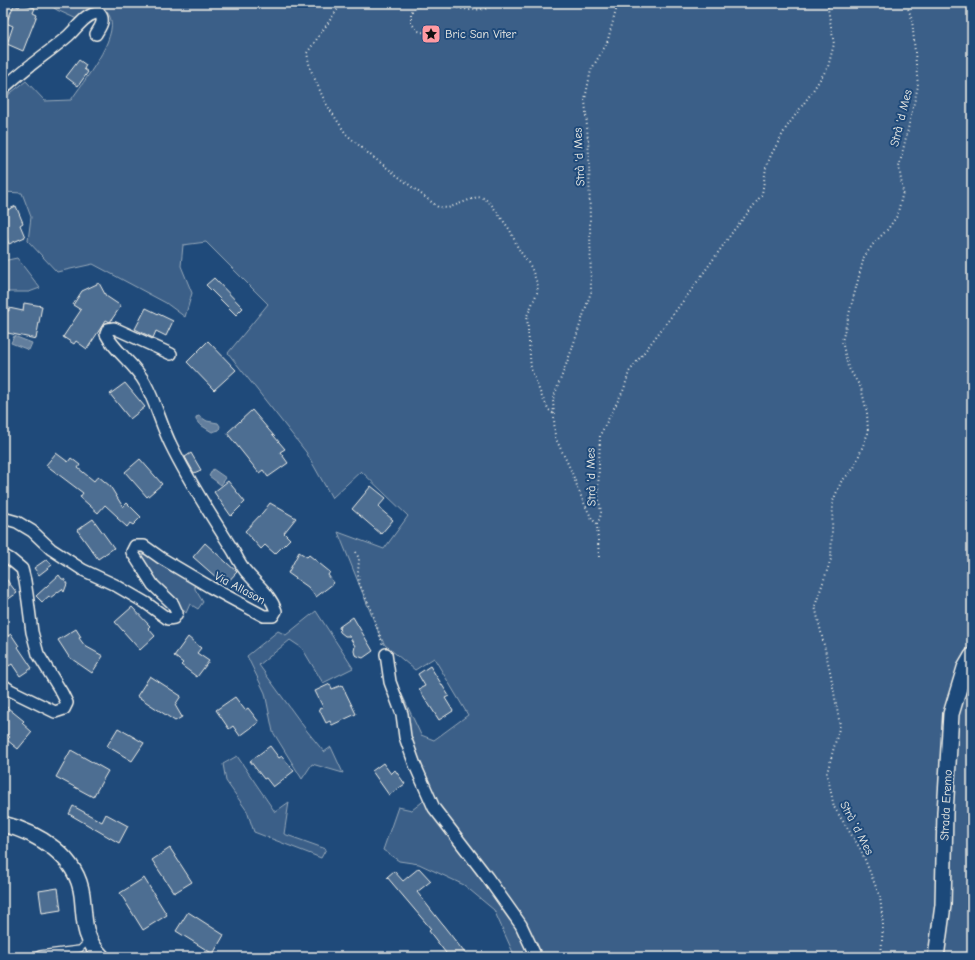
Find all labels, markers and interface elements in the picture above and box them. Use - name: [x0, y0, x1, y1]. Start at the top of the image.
- place icon: Bric San Viter: [420, 23, 442, 45]
- place label: Bric San Viter: [445, 27, 516, 41]
- street label: Strà 'd Mes: [887, 88, 915, 148]
- street label: Strà 'd Mes: [570, 127, 588, 187]
- street label: Strà 'd Mes: [583, 448, 599, 506]
- street label: Via Allason: [212, 569, 268, 607]
- street label: Strada Eremo: [937, 769, 955, 841]
- street label: Strà 'd Mes: [837, 799, 877, 857]

